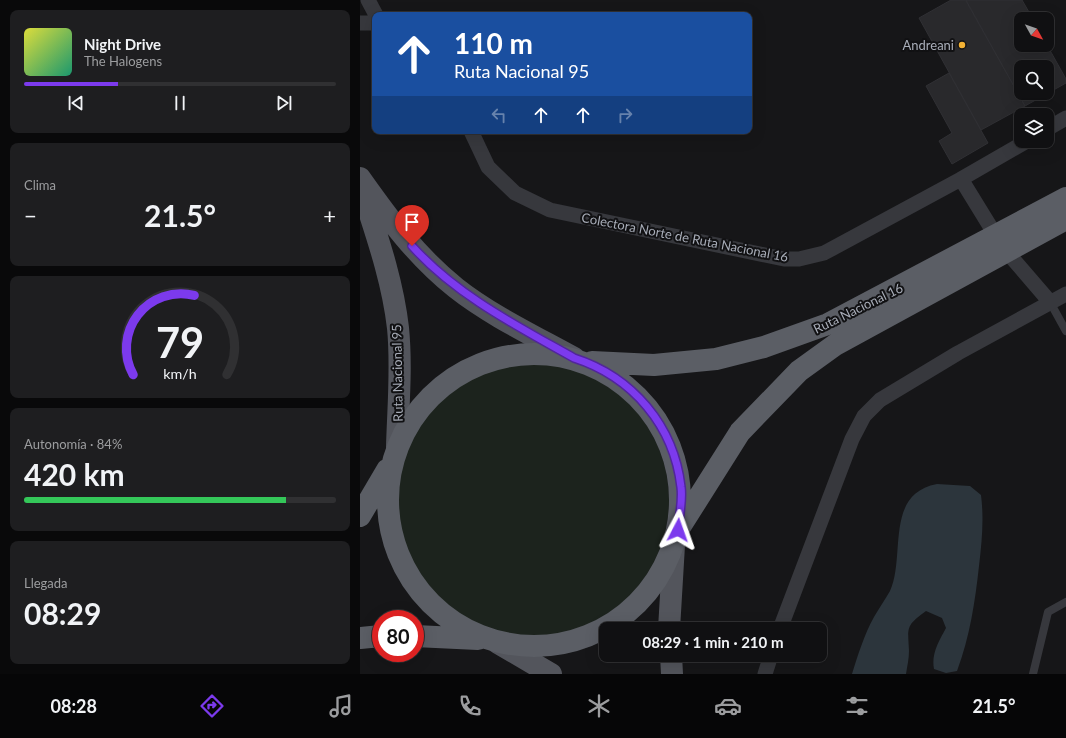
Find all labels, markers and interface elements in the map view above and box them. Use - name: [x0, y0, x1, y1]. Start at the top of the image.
- north arrow: [1014, 12, 1054, 52]
- map controls: [1014, 12, 1054, 148]
- text: 110 m: [454, 26, 533, 60]
- icon: ahead: [388, 28, 440, 80]
- text: Night Drive: [84, 35, 161, 53]
- place label: Andreani: [903, 37, 954, 53]
- marker: Andreani: [957, 40, 967, 50]
- text: The Halogens: [84, 53, 162, 69]
- text: Ruta Nacional 95: [454, 60, 589, 82]
- button: search: [1014, 60, 1054, 100]
- icon: previous: [65, 92, 87, 114]
- icon: pause: [169, 92, 191, 114]
- icon: next: [273, 92, 295, 114]
- icon: left: [488, 104, 510, 126]
- icon: ahead: [530, 104, 552, 126]
- icon: ahead: [572, 104, 594, 126]
- icon: right: [614, 104, 636, 126]
- button: layers: [1014, 108, 1054, 148]
- text: Clima: [24, 177, 56, 193]
- text: 21.5°: [144, 197, 216, 233]
- text: −: [24, 202, 37, 229]
- text: +: [323, 202, 336, 229]
- pin: [395, 205, 429, 246]
- street label: Colectora Norte de Ruta Nacional 16: [580, 209, 790, 265]
- icon: arrive: [401, 211, 423, 233]
- street label: Ruta Nacional 16: [811, 279, 905, 337]
- text: 79: [156, 317, 204, 367]
- street label: Ruta Nacional 95: [388, 324, 406, 422]
- text: km/h: [163, 365, 197, 382]
- text: Autonomía · 84%: [24, 436, 122, 452]
- text: 420 km: [24, 456, 125, 492]
- position arrow: [657, 509, 699, 551]
- text: Llegada: [24, 575, 68, 591]
- text: 08:29: [24, 595, 101, 631]
- speed limit sign: 80: [372, 610, 424, 662]
- text: 08:29 · 1 min · 210 m: [643, 633, 783, 651]
- icon: directions: [198, 692, 226, 720]
- icon: music: [327, 692, 355, 720]
- icon: phone: [456, 692, 484, 720]
- icon: climate: [585, 692, 613, 720]
- icon: car: [714, 692, 742, 720]
- icon: filters: [843, 692, 871, 720]
- text: 08:28: [51, 695, 97, 717]
- text: 21.5°: [972, 695, 1015, 717]

